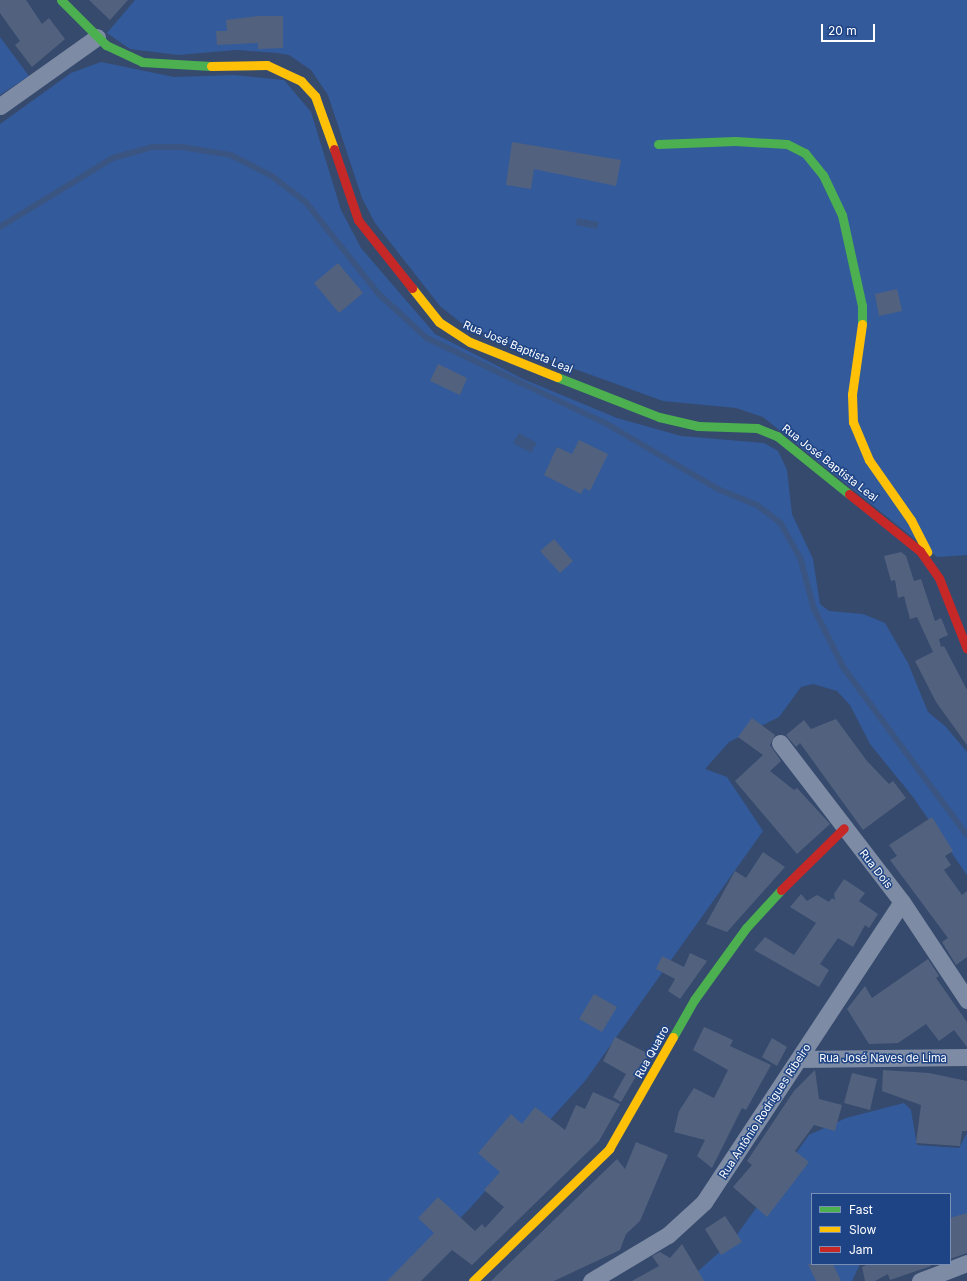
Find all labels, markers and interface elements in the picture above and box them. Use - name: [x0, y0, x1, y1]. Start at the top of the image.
- scale bar: [823, 16, 877, 42]
- text: 20 m: [828, 23, 857, 38]
- street label: Rua José Baptista Leal: [461, 318, 575, 376]
- street label: Rua José Baptista Leal: [780, 422, 880, 504]
- street label: Rua Dois: [857, 847, 895, 891]
- street label: Rua Quatro: [632, 1023, 672, 1081]
- street label: Rua Antônio Rodrigues Ribeiro: [716, 1041, 814, 1181]
- street label: Rua José Naves de Lima: [819, 1051, 947, 1065]
- legend: [811, 1193, 951, 1265]
- text: Fast: [849, 1202, 873, 1217]
- text: Slow: [849, 1222, 876, 1237]
- text: Jam: [849, 1242, 873, 1257]

